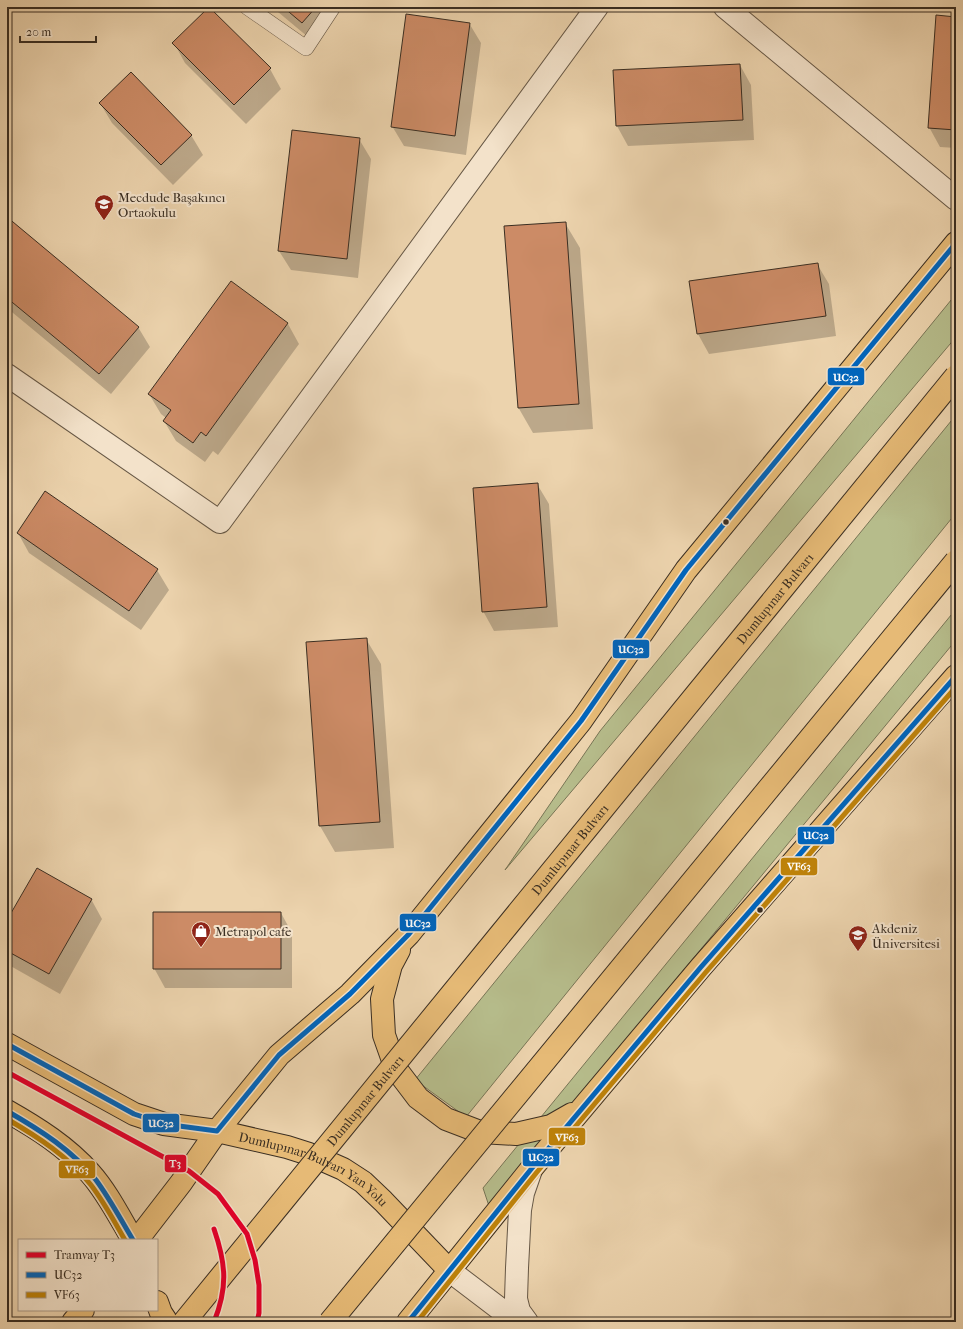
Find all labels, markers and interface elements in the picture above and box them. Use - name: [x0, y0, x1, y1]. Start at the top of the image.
- scale bar: [20, 18, 96, 44]
- text: 20 m: [26, 25, 51, 39]
- place label: Mecdude Başakıncı Ortaokulu: [118, 190, 226, 220]
- school or university icon: Mecdude Başakıncı Ortaokulu: [93, 193, 115, 221]
- line badge: UC32: [827, 367, 865, 386]
- text: UC32: [832, 371, 859, 384]
- unlabelled marker: [721, 517, 731, 527]
- street label: Dumlupınar Bulvarı: [733, 550, 816, 647]
- line badge: UC32: [612, 639, 650, 659]
- text: UC32: [617, 643, 644, 656]
- street label: Dumlupınar Bulvarı: [528, 801, 611, 898]
- line badge: UC32: [797, 826, 835, 845]
- text: UC32: [802, 829, 829, 842]
- line badge: VF63: [780, 857, 818, 876]
- text: VF63: [786, 860, 811, 873]
- unlabelled marker: [755, 905, 765, 915]
- line badge: UC32: [399, 913, 437, 932]
- text: UC32: [404, 917, 431, 930]
- shop icon: Metrapol cafe: [190, 920, 212, 948]
- place label: Akdeniz Üniversitesi: [871, 921, 940, 951]
- place label: Metrapol cafe: [215, 924, 292, 939]
- school or university icon: Akdeniz Üniversitesi: [847, 924, 869, 952]
- street label: Dumlupınar Bulvarı: [323, 1052, 406, 1149]
- line badge: UC32: [142, 1113, 180, 1133]
- text: UC32: [147, 1117, 174, 1130]
- line badge: VF63: [548, 1127, 586, 1146]
- street label: Dumlupınar Bulvarı Yan Yolu: [237, 1129, 392, 1209]
- text: VF63: [554, 1131, 579, 1144]
- line badge: UC32: [522, 1148, 560, 1167]
- text: UC32: [527, 1151, 554, 1164]
- line badge: T3: [164, 1154, 187, 1173]
- text: T3: [168, 1157, 181, 1170]
- line badge: VF63: [58, 1160, 96, 1179]
- text: VF63: [64, 1163, 89, 1176]
- legend: [18, 1239, 158, 1311]
- text: Tramvay T3: [54, 1248, 115, 1262]
- text: UC32: [54, 1268, 82, 1282]
- text: VF63: [53, 1288, 80, 1302]

